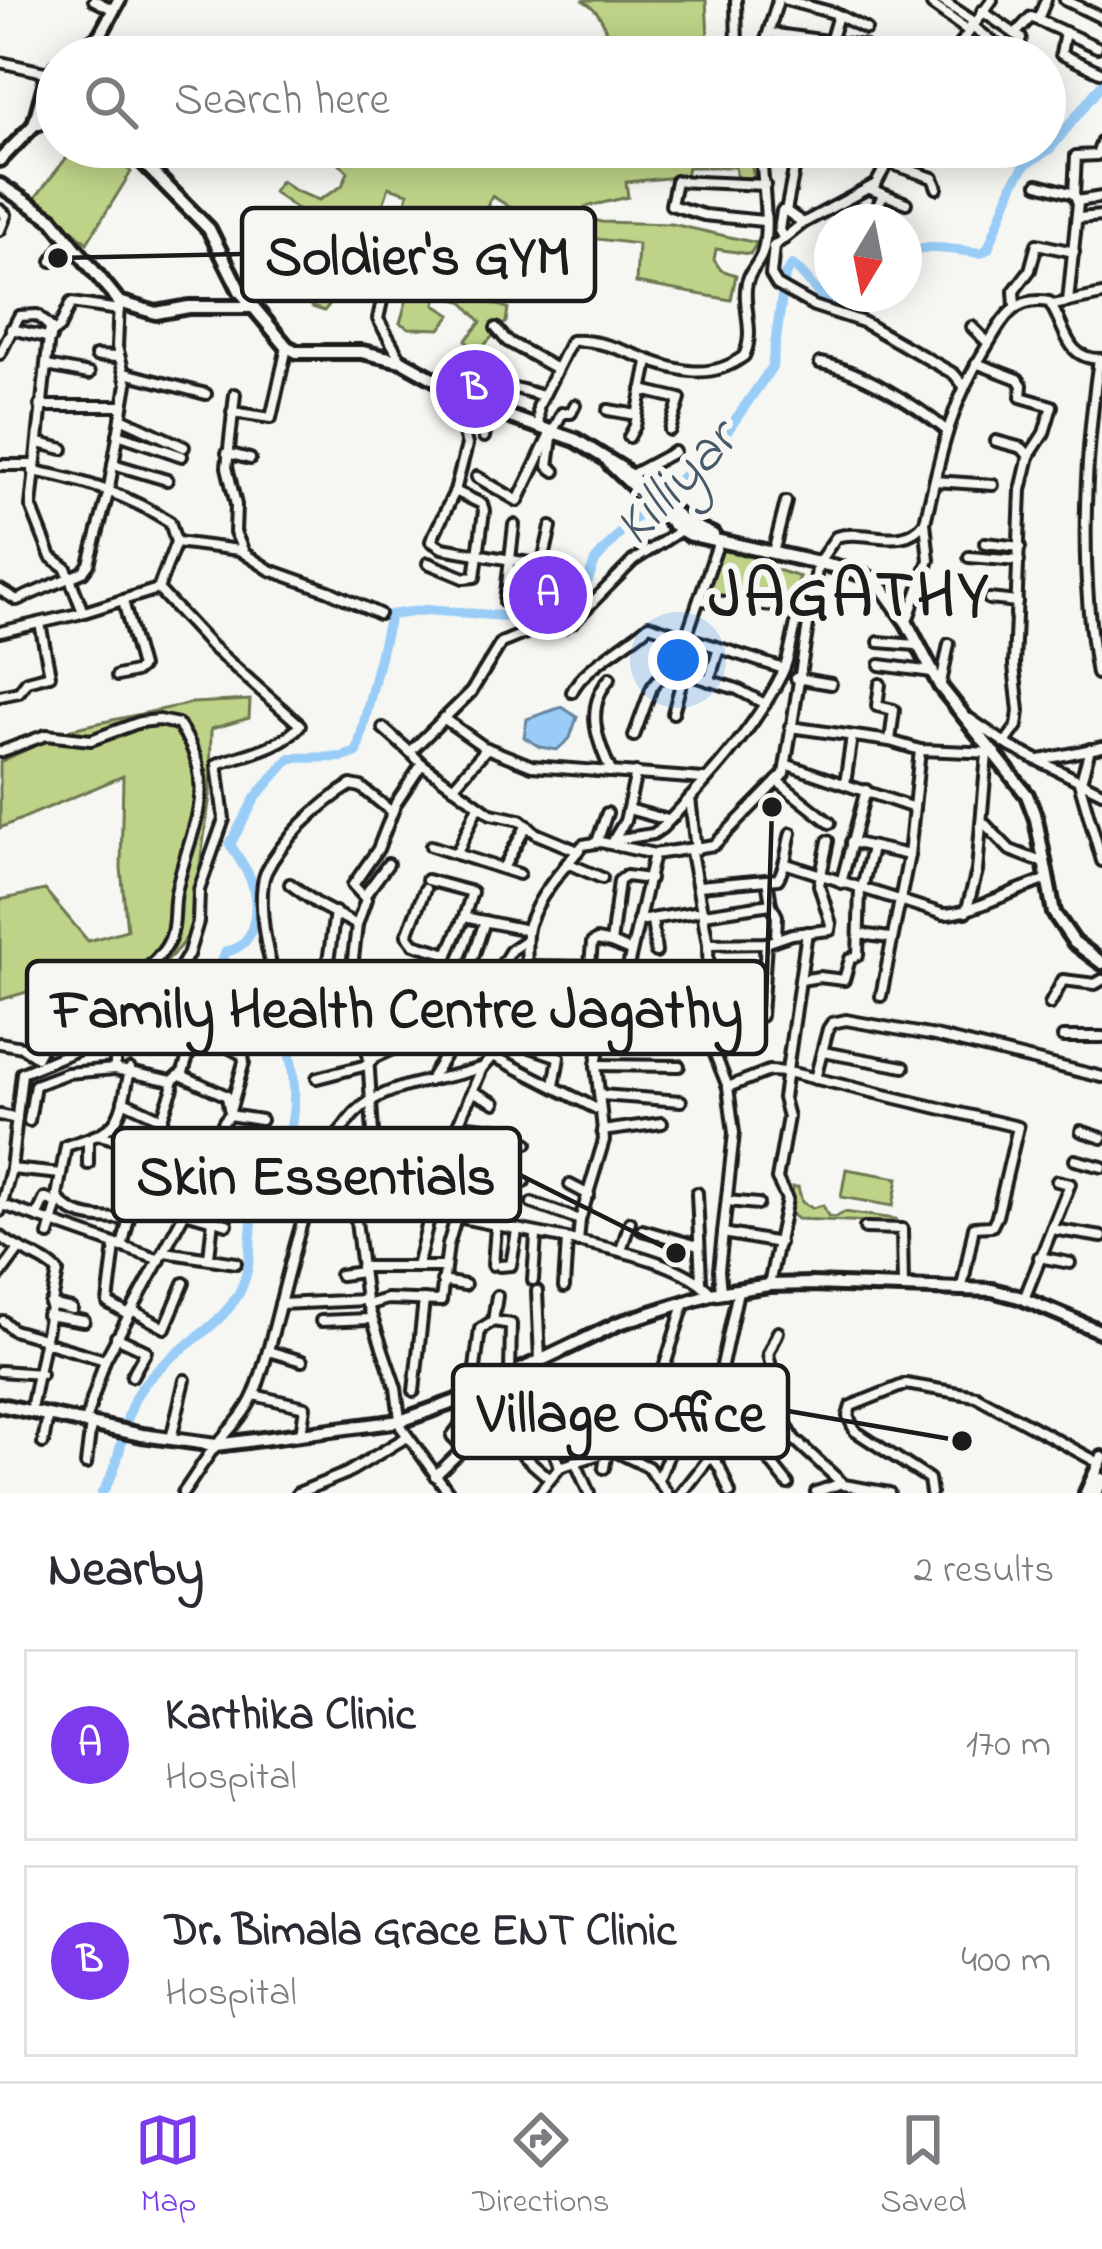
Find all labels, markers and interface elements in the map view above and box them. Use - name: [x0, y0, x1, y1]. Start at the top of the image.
- search box: [36, 36, 1066, 168]
- icon: search: [78, 69, 144, 135]
- text: Search here: [174, 69, 390, 135]
- north arrow: [814, 204, 922, 312]
- callout: Soldier's GYM: [242, 208, 595, 301]
- text: Soldier's GYM: [265, 219, 571, 302]
- pin: B: [436, 344, 514, 434]
- water label: Killiyar: [597, 399, 763, 567]
- pin: A: [509, 550, 587, 640]
- district label: JAGATHY: [709, 551, 991, 647]
- your location: [648, 630, 708, 690]
- callout: Family Health Centre Jagathy: [27, 961, 766, 1054]
- text: Family Health Centre Jagathy: [48, 972, 743, 1056]
- callout: Skin Essentials: [113, 1128, 520, 1221]
- text: Skin Essentials: [136, 1139, 496, 1222]
- callout: Village Office: [453, 1365, 788, 1458]
- text: Village Office: [476, 1376, 766, 1460]
- text: Nearby: [48, 1534, 204, 1609]
- text: 2 results: [914, 1543, 1054, 1600]
- text: Karthika Clinic: [165, 1684, 416, 1750]
- text: A: [78, 1717, 102, 1774]
- text: 170 m: [966, 1717, 1051, 1774]
- text: Hospital: [165, 1750, 297, 1807]
- text: Dr. Bimala Grace ENT Clinic: [165, 1900, 676, 1966]
- text: B: [77, 1933, 103, 1990]
- text: 400 m: [961, 1933, 1051, 1990]
- text: Hospital: [165, 1966, 297, 2023]
- tab: Map: [135, 2107, 201, 2227]
- tab: Directions: [472, 2107, 610, 2227]
- tab: Saved: [880, 2107, 967, 2227]

